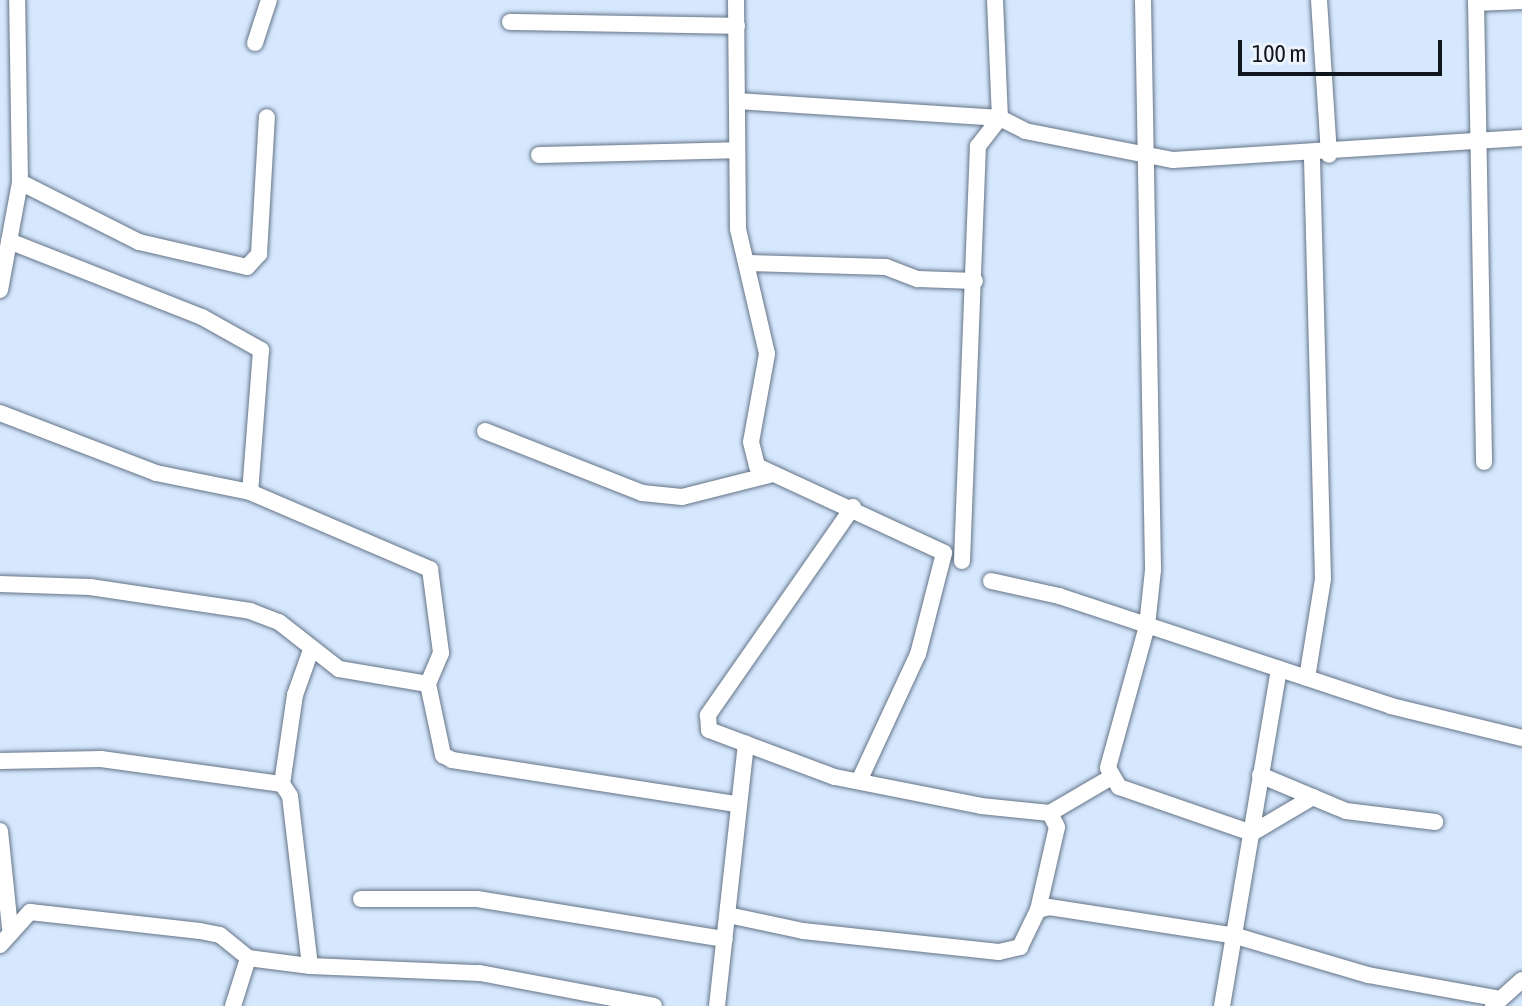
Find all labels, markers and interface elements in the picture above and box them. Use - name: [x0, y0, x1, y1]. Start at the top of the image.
- scale bar: [1242, 24, 1446, 74]
- text: 100 m: [1252, 40, 1306, 67]

